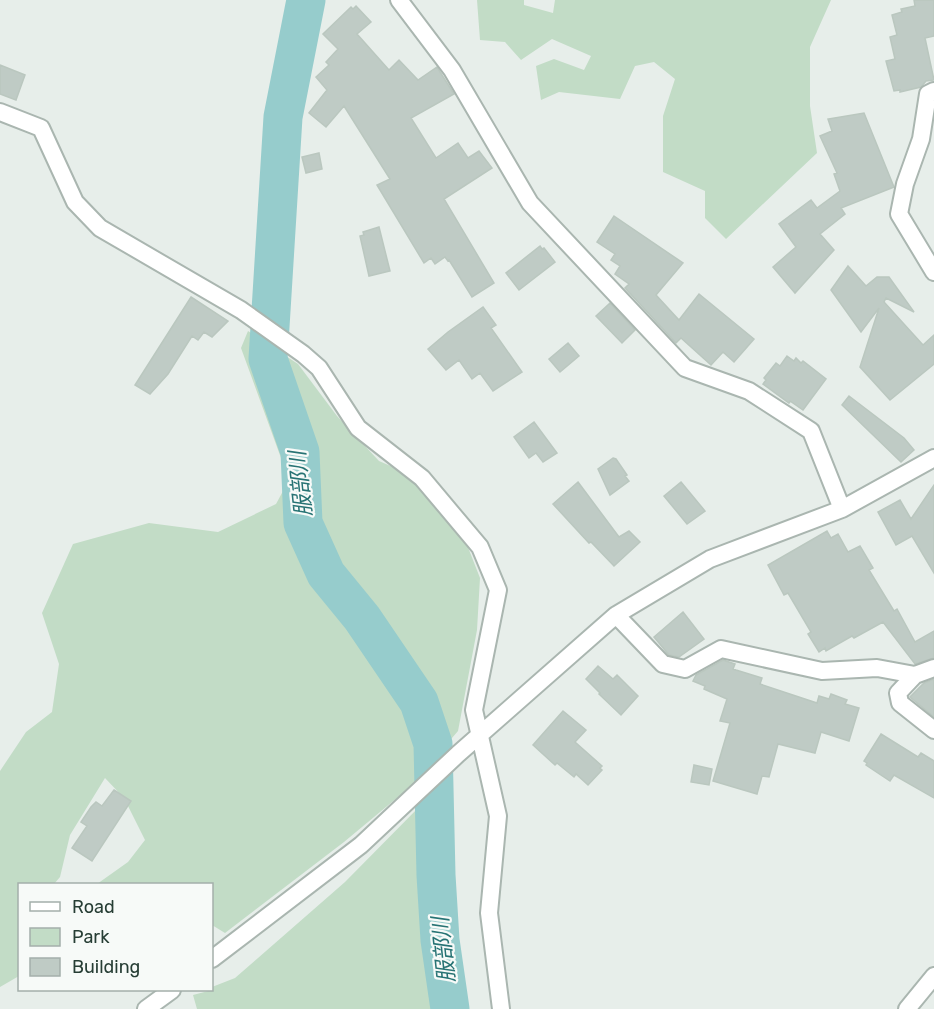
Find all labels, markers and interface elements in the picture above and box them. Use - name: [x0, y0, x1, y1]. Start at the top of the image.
- water label: 服部川: [283, 448, 317, 518]
- legend: [18, 883, 213, 991]
- text: Road: [72, 896, 115, 918]
- water label: 服部川: [426, 914, 460, 984]
- text: Park: [72, 926, 110, 948]
- text: Building: [72, 956, 140, 978]

